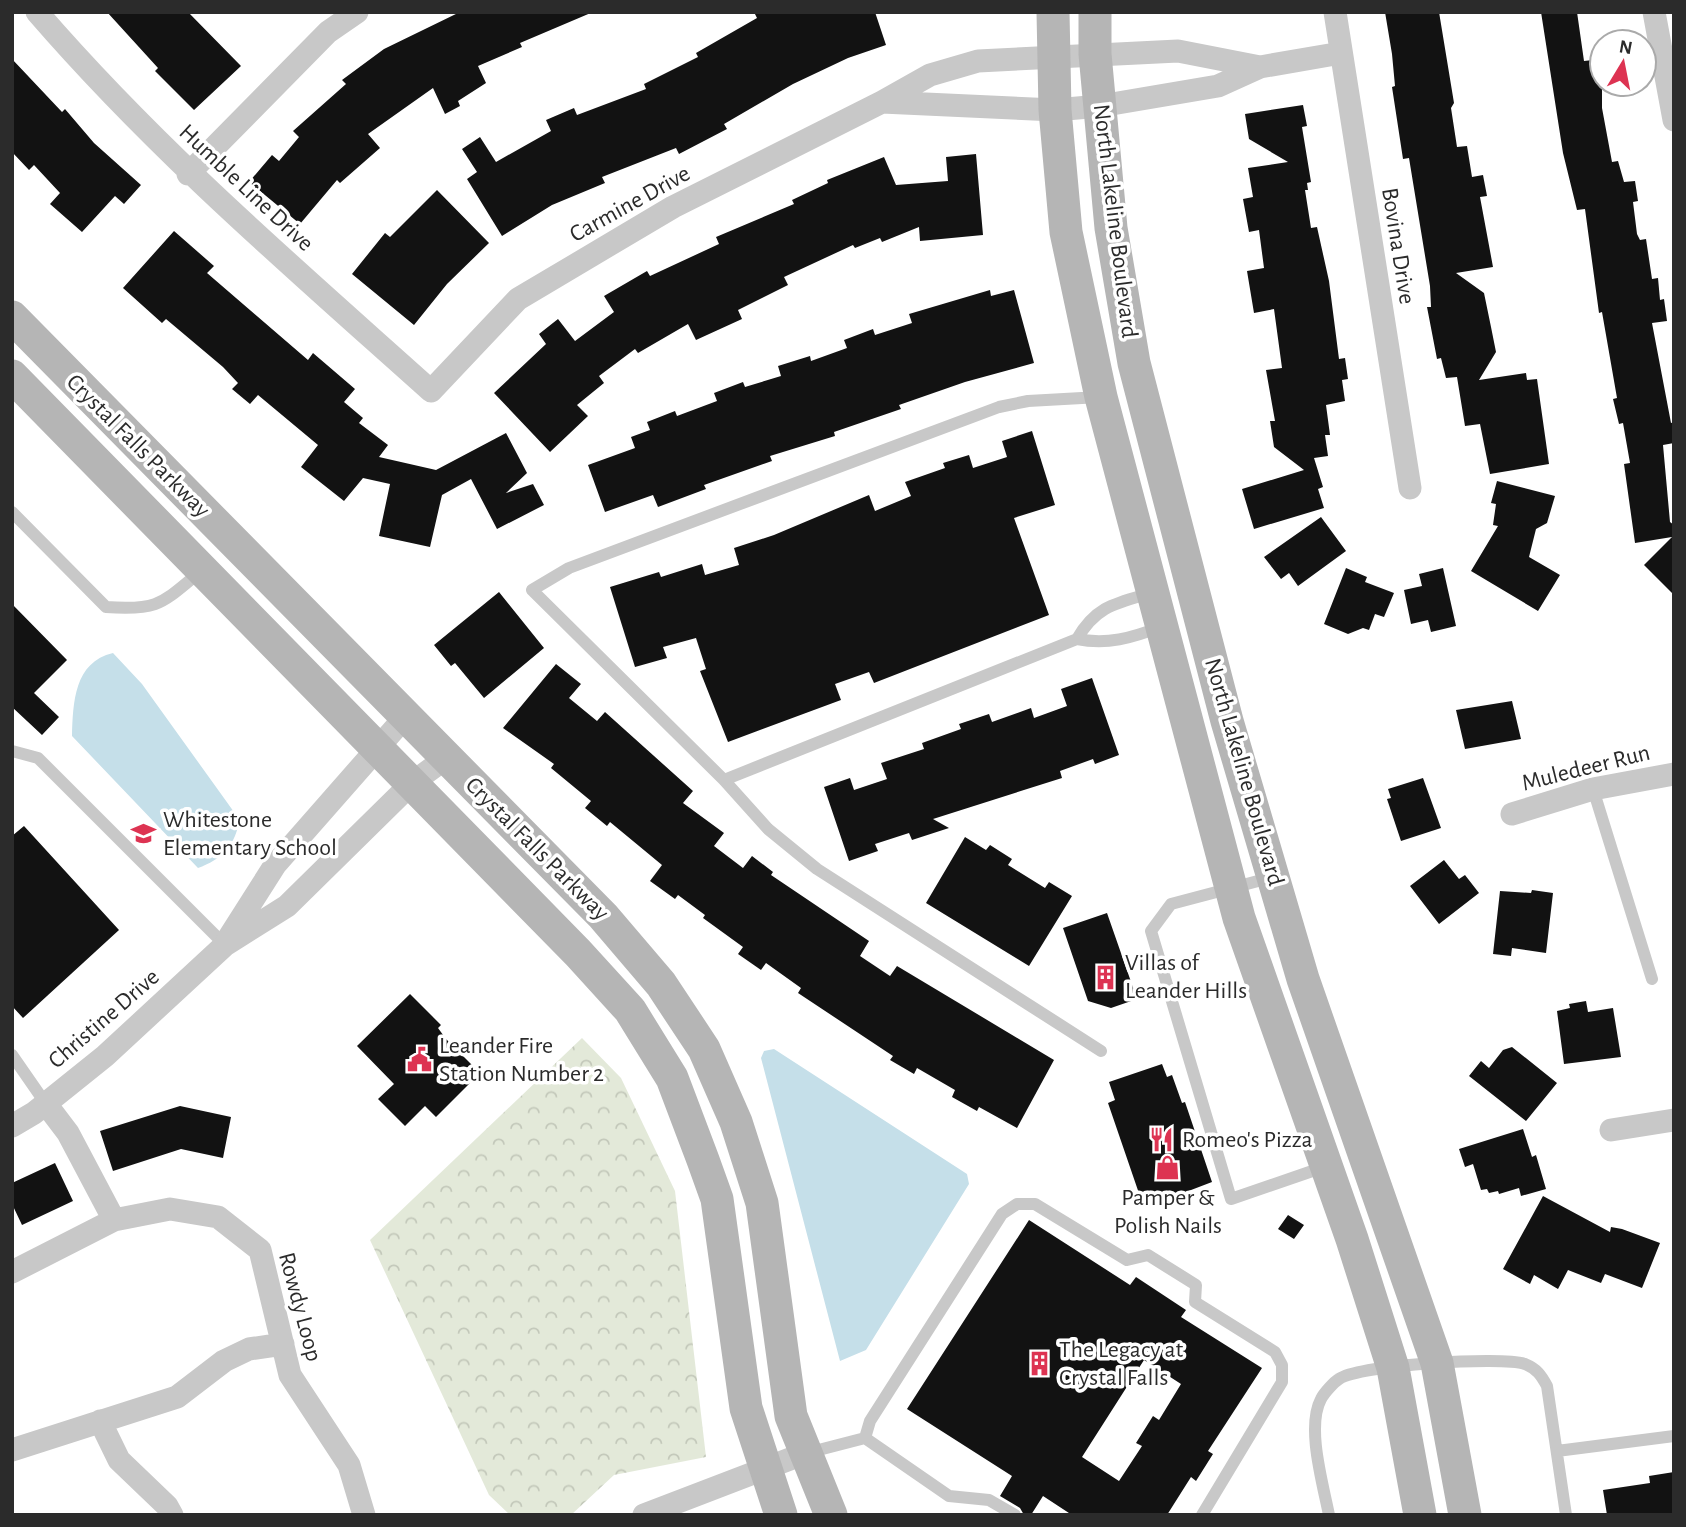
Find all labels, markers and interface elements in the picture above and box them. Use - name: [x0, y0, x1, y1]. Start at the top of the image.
- north arrow: [1588, 28, 1658, 98]
- text: N: [1618, 37, 1634, 58]
- street label: North Lakeline Boulevard: [1089, 103, 1141, 339]
- street label: Humble Line Drive: [174, 120, 318, 256]
- street label: Carmine Drive: [566, 161, 694, 247]
- street label: Bovina Drive: [1377, 186, 1419, 306]
- street label: Crystal Falls Parkway: [62, 370, 214, 522]
- street label: North Lakeline Boulevard: [1200, 655, 1288, 889]
- street label: Muledeer Run: [1519, 740, 1653, 796]
- street label: Crystal Falls Parkway: [461, 773, 613, 925]
- place label: Whitestone Elementary School: [163, 808, 337, 860]
- school or university icon: Whitestone Elementary School: [129, 820, 157, 848]
- place label: Villas of Leander Hills: [1125, 951, 1247, 1003]
- building icon: Villas of Leander Hills: [1091, 963, 1119, 991]
- street label: Christine Drive: [44, 965, 164, 1073]
- place label: Leander Fire Station Number 2: [439, 1034, 604, 1086]
- public building icon: Leander Fire Station Number 2: [405, 1046, 433, 1074]
- restaurant icon: Romeo's Pizza: [1148, 1126, 1176, 1154]
- place label: Romeo's Pizza: [1182, 1128, 1313, 1152]
- shop icon: Pamper & Polish Nails: [1154, 1153, 1182, 1181]
- place label: Pamper & Polish Nails: [1114, 1186, 1222, 1238]
- street label: Rowdy Loop: [274, 1250, 326, 1364]
- place label: The Legacy at Crystal Falls: [1059, 1338, 1183, 1390]
- building icon: The Legacy at Crystal Falls: [1025, 1350, 1053, 1378]

